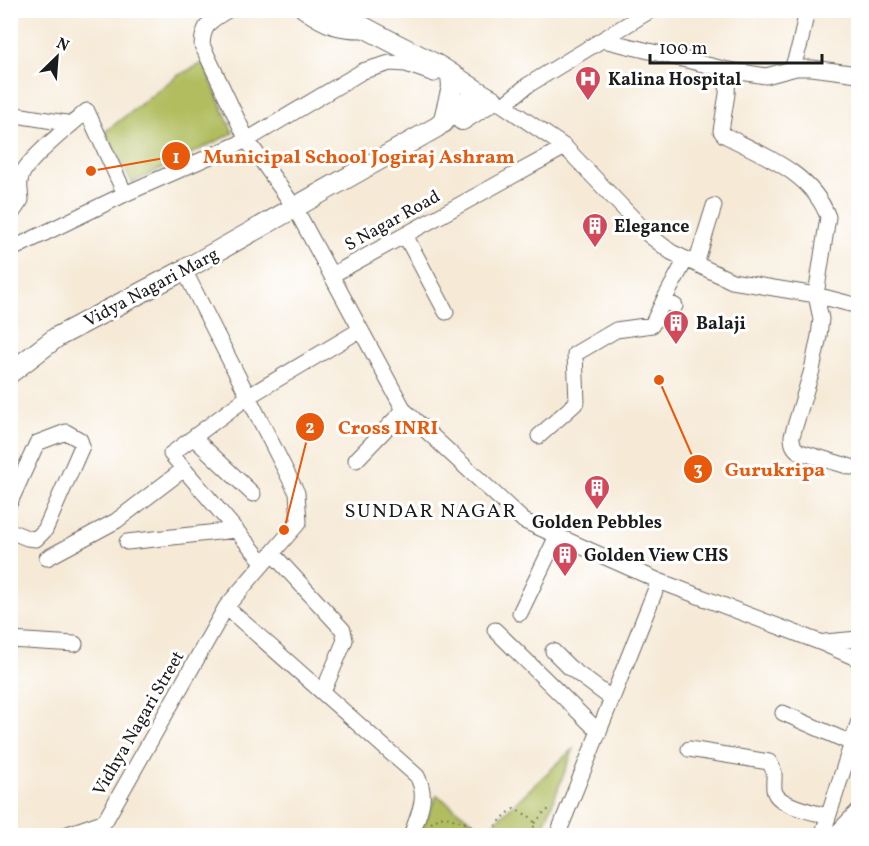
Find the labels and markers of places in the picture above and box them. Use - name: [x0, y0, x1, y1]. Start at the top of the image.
- hospital icon: Kalina Hospital: [573, 64, 603, 102]
- place label: Kalina Hospital: [608, 68, 741, 93]
- callout: Municipal School Jogiraj Ashram: [161, 137, 527, 175]
- building icon: Elegance: [580, 211, 610, 249]
- place label: Elegance: [614, 215, 689, 240]
- building icon: Balaji: [661, 308, 691, 346]
- place label: Balaji: [696, 312, 746, 337]
- callout: Cross INRI: [295, 408, 450, 446]
- callout: Gurukripa: [683, 450, 837, 488]
- building icon: Golden Pebbles: [582, 473, 612, 511]
- place label: Golden Pebbles: [532, 511, 662, 536]
- building icon: Golden View CHS: [550, 540, 580, 578]
- place label: Golden View CHS: [584, 544, 728, 569]

